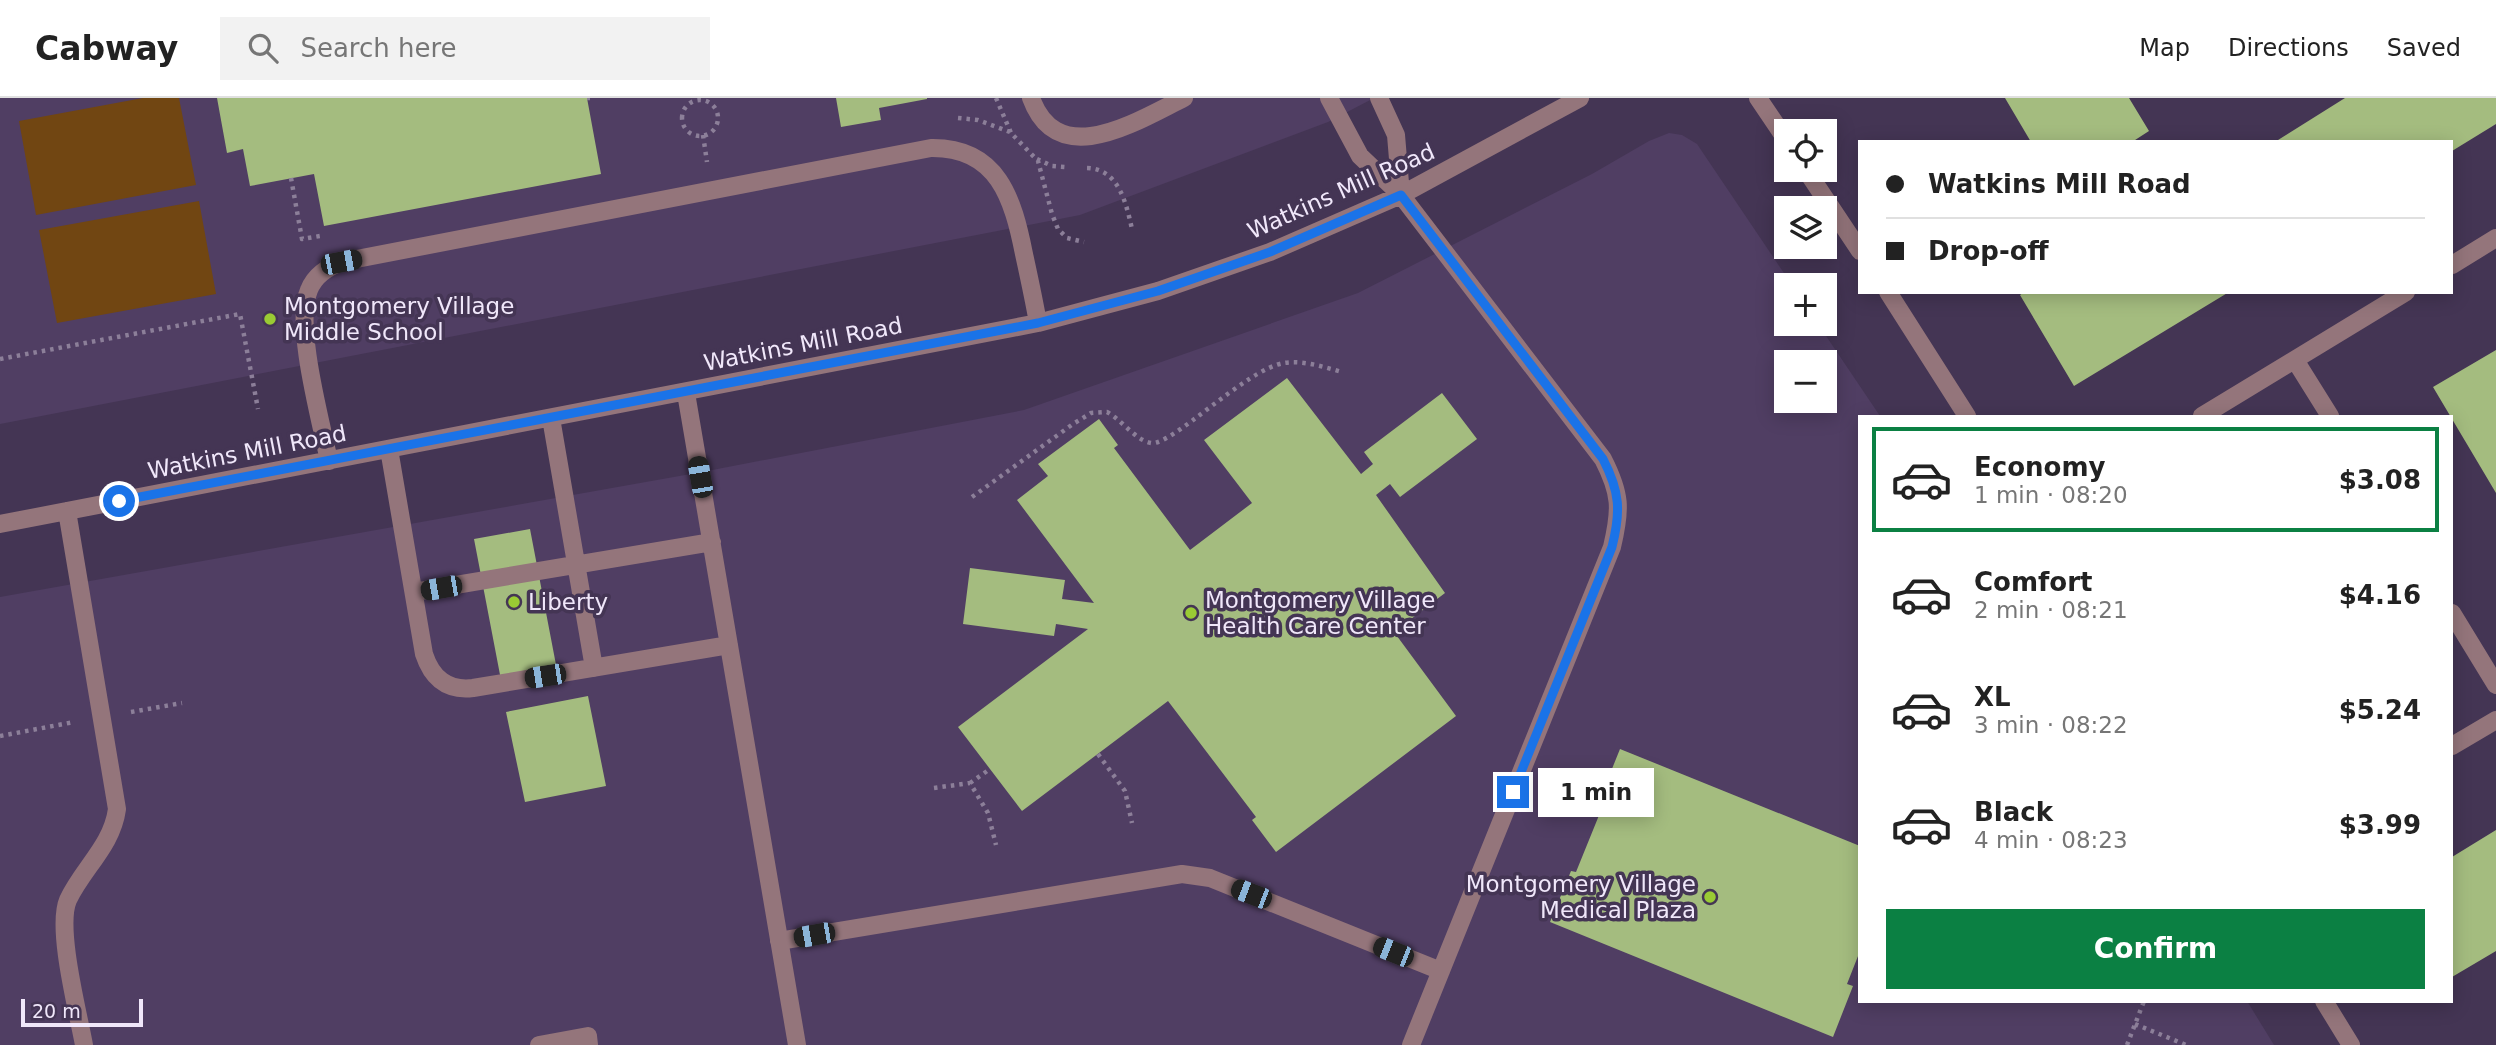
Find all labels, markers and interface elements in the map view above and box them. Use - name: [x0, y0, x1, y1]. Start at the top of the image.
- search box: [220, 17, 710, 80]
- text: Cabway: [35, 29, 178, 68]
- icon: search: [244, 29, 282, 67]
- text: Search here: [300, 33, 457, 63]
- text: Map: [2139, 34, 2190, 62]
- text: Directions: [2228, 34, 2349, 62]
- text: Saved: [2387, 34, 2461, 62]
- map controls: [1774, 119, 1837, 413]
- button: locate: [1774, 119, 1837, 182]
- street label: Watkins Mill Road: [1243, 138, 1439, 244]
- text: Watkins Mill Road: [1928, 169, 2191, 199]
- button: layers: [1774, 196, 1837, 259]
- text: Drop-off: [1928, 236, 2049, 266]
- car: [319, 248, 364, 276]
- button: +: [1774, 273, 1837, 336]
- place label: Montgomery Village Middle School: [284, 293, 514, 345]
- marker: Montgomery Village Middle School: [262, 311, 278, 327]
- street label: Watkins Mill Road: [701, 312, 905, 376]
- button: −: [1774, 350, 1837, 413]
- street label: Watkins Mill Road: [145, 420, 349, 484]
- icon: car: [1890, 448, 1953, 511]
- text: Economy: [1974, 452, 2105, 482]
- car: [687, 454, 714, 500]
- text: $3.08: [2339, 465, 2421, 495]
- text: 1 min · 08:20: [1974, 482, 2128, 508]
- route start: [103, 485, 135, 517]
- icon: car: [1890, 563, 1953, 626]
- text: Comfort: [1974, 567, 2092, 597]
- car: [419, 574, 464, 602]
- text: $4.16: [2339, 580, 2421, 610]
- place label: Montgomery Village Health Care Center: [1205, 587, 1435, 639]
- place label: Liberty: [528, 589, 608, 615]
- marker: Liberty: [506, 594, 522, 610]
- text: 2 min · 08:21: [1974, 597, 2128, 623]
- marker: Montgomery Village Health Care Center: [1183, 605, 1199, 621]
- car: [523, 662, 568, 690]
- icon: car: [1890, 678, 1953, 741]
- text: XL: [1974, 682, 2011, 712]
- text: $5.24: [2339, 695, 2421, 725]
- text: 3 min · 08:22: [1974, 712, 2128, 738]
- callout: 1 min: [1538, 768, 1653, 816]
- route end: [1497, 776, 1529, 808]
- text: 1 min: [1560, 779, 1632, 805]
- icon: car: [1890, 793, 1953, 856]
- text: Black: [1974, 797, 2053, 827]
- text: $3.99: [2339, 810, 2421, 840]
- text: 4 min · 08:23: [1974, 827, 2128, 853]
- place label: Montgomery Village Medical Plaza: [1466, 871, 1696, 923]
- car: [1228, 877, 1275, 911]
- marker: Montgomery Village Medical Plaza: [1702, 889, 1718, 905]
- button: Confirm: [1886, 909, 2425, 989]
- car: [792, 921, 837, 949]
- car: [1370, 934, 1417, 970]
- scale bar: [21, 996, 144, 1028]
- text: 20 m: [32, 1000, 81, 1022]

